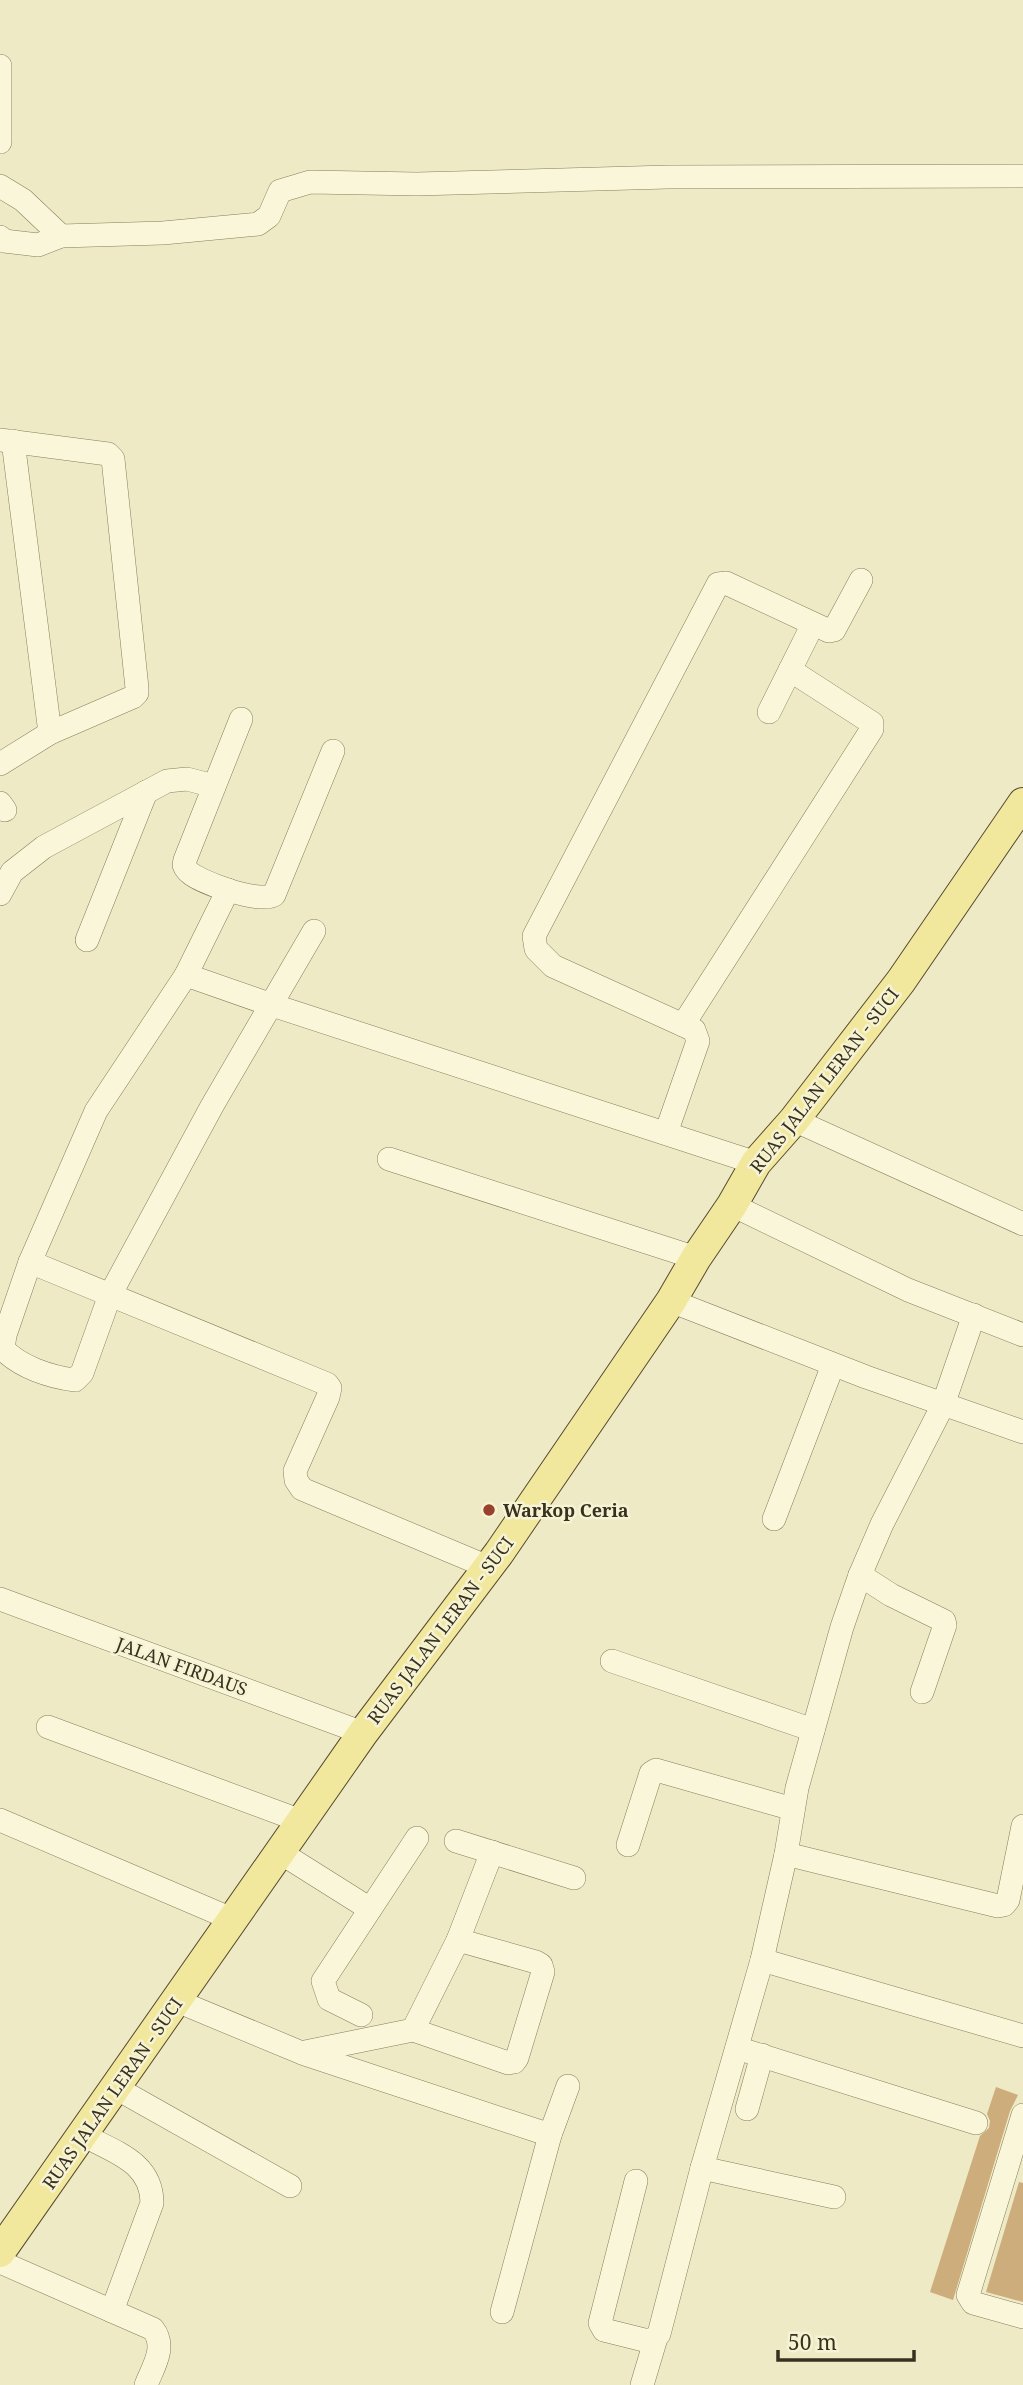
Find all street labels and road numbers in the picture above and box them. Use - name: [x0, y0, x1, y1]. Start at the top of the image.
- street label: RUAS JALAN LERAN - SUCI: [744, 982, 904, 1178]
- street label: RUAS JALAN LERAN - SUCI: [362, 1531, 518, 1729]
- street label: JALAN FIRDAUS: [112, 1631, 251, 1701]
- street label: RUAS JALAN LERAN - SUCI: [37, 1992, 187, 2194]

